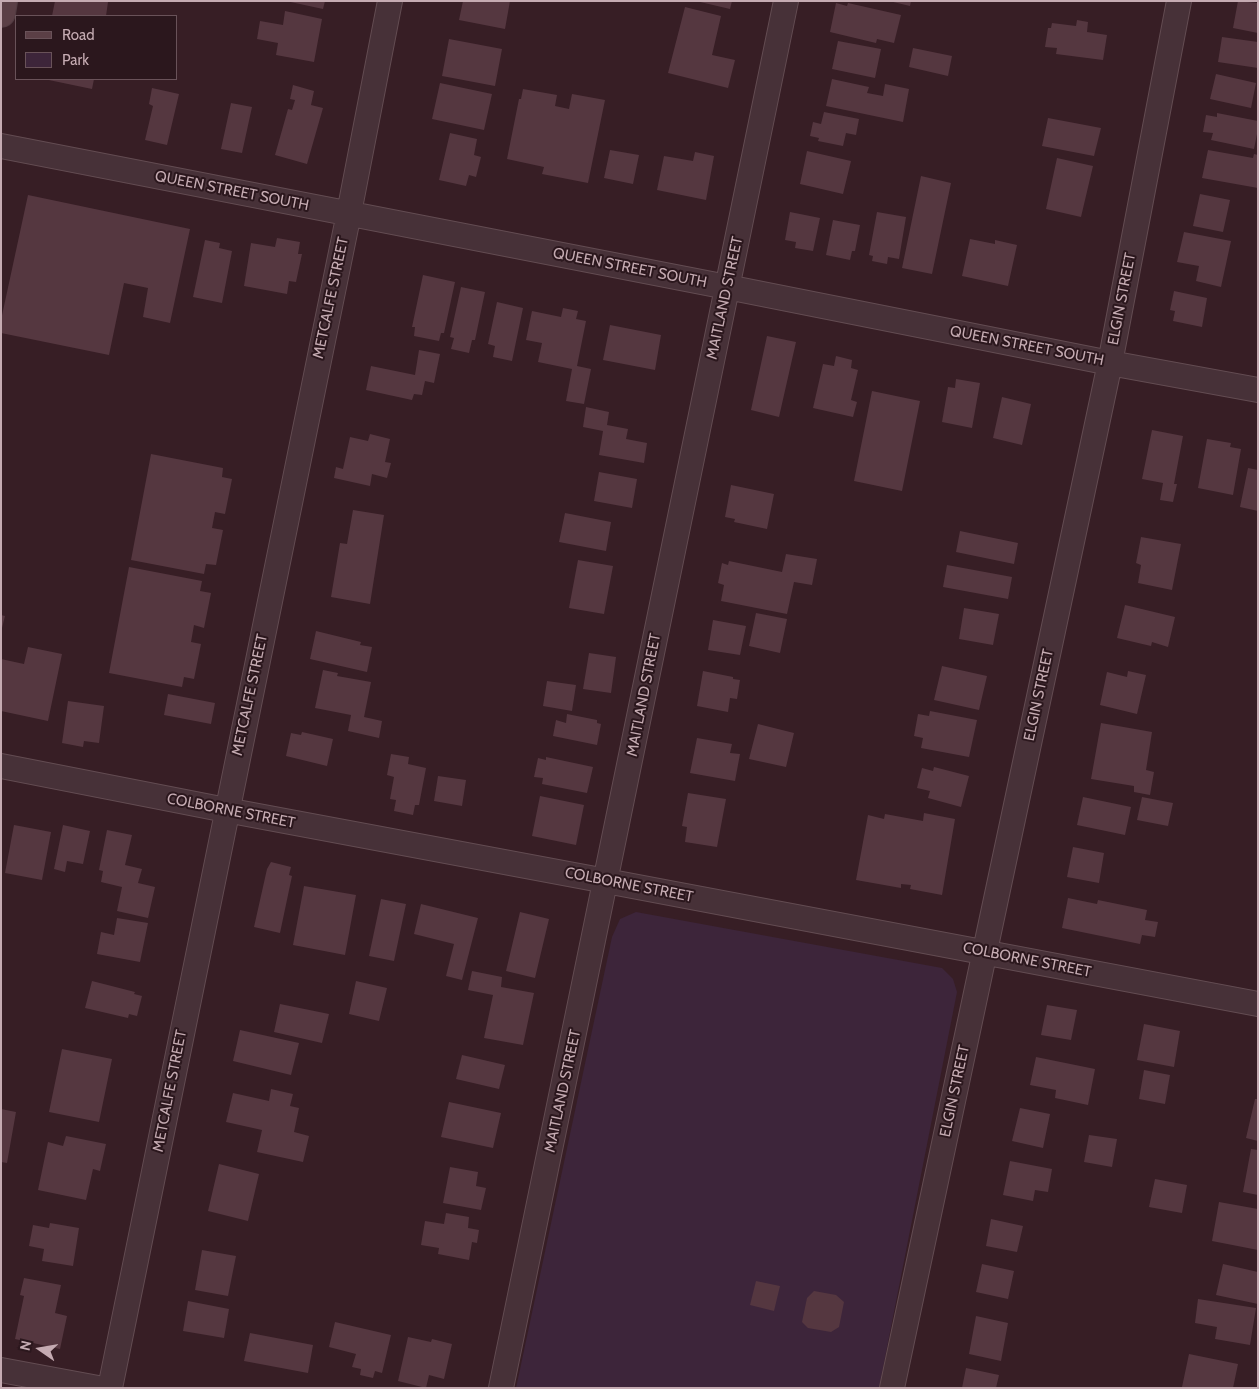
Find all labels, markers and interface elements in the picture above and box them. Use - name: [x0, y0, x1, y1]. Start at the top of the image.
- legend: [15, 15, 178, 80]
- text: Road: [62, 26, 95, 44]
- text: Park: [62, 51, 89, 69]
- street label: QUEEN STREET SOUTH: [153, 167, 311, 215]
- street label: METCALFE STREET: [309, 235, 353, 361]
- street label: MAITLAND STREET: [703, 235, 747, 361]
- street label: QUEEN STREET SOUTH: [551, 244, 709, 292]
- street label: ELGIN STREET: [1104, 251, 1140, 347]
- street label: QUEEN STREET SOUTH: [948, 322, 1106, 370]
- street label: METCALFE STREET: [228, 632, 272, 758]
- street label: MAITLAND STREET: [623, 632, 665, 758]
- street label: ELGIN STREET: [1020, 647, 1058, 743]
- street label: COLBORNE STREET: [165, 790, 297, 832]
- street label: COLBORNE STREET: [563, 864, 695, 906]
- street label: COLBORNE STREET: [961, 939, 1093, 981]
- street label: METCALFE STREET: [149, 1028, 191, 1154]
- street label: MAITLAND STREET: [541, 1028, 585, 1154]
- street label: ELGIN STREET: [936, 1043, 974, 1139]
- north arrow: [15, 1324, 65, 1374]
- text: N: [16, 1339, 35, 1352]

